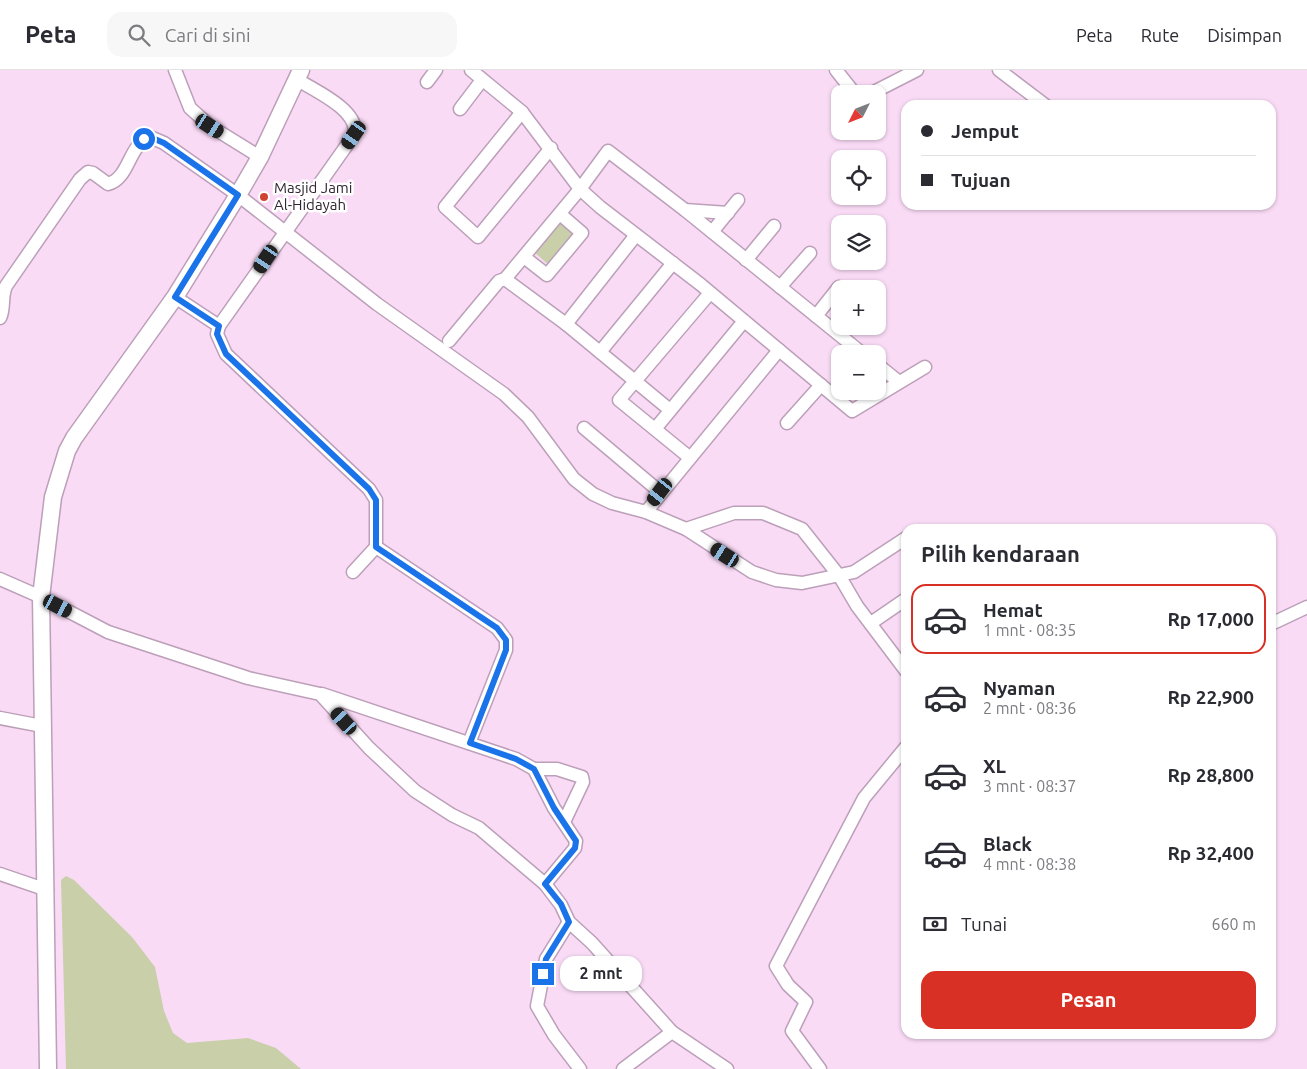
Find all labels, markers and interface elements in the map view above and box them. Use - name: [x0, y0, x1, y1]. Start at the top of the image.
- search box: [107, 12, 457, 57]
- text: Peta: [25, 21, 77, 48]
- icon: search: [125, 21, 153, 49]
- text: Cari di sini: [165, 24, 251, 46]
- text: Peta: [1076, 25, 1113, 45]
- text: Rute: [1141, 25, 1179, 45]
- text: Disimpan: [1207, 25, 1282, 45]
- north arrow: [831, 85, 886, 140]
- map controls: [831, 85, 886, 400]
- car: [193, 112, 226, 140]
- car: [339, 118, 368, 152]
- text: Jemput: [951, 120, 1019, 142]
- route start: [133, 128, 155, 150]
- button: locate: [831, 150, 886, 205]
- text: Tujuan: [951, 169, 1011, 191]
- place label: Masjid Jami Al-Hidayah: [274, 179, 352, 213]
- marker: Masjid Jami Al-Hidayah: [258, 191, 270, 203]
- button: layers: [831, 215, 886, 270]
- car: [251, 242, 280, 276]
- button: +: [831, 280, 886, 335]
- button: −: [831, 345, 886, 400]
- car: [644, 476, 675, 508]
- car: [708, 541, 741, 569]
- text: Pilih kendaraan: [921, 541, 1080, 566]
- car: [41, 593, 74, 619]
- icon: car: [923, 597, 968, 642]
- text: Hemat: [983, 599, 1043, 621]
- text: Rp 17,000: [1167, 608, 1254, 630]
- text: 1 mnt · 08:35: [983, 621, 1076, 639]
- icon: car: [923, 675, 968, 720]
- text: Nyaman: [983, 677, 1055, 699]
- text: Rp 22,900: [1167, 686, 1254, 708]
- text: 2 mnt · 08:36: [983, 699, 1076, 717]
- car: [328, 705, 359, 737]
- icon: car: [923, 753, 968, 798]
- text: XL: [983, 755, 1006, 777]
- text: Rp 28,800: [1167, 764, 1254, 786]
- text: 3 mnt · 08:37: [983, 777, 1076, 795]
- icon: car: [923, 831, 968, 876]
- text: Black: [983, 833, 1032, 855]
- text: Rp 32,400: [1167, 842, 1254, 864]
- text: 4 mnt · 08:38: [983, 855, 1076, 873]
- icon: cash: [921, 910, 949, 938]
- text: Tunai: [961, 913, 1007, 935]
- text: 660 m: [1211, 915, 1256, 933]
- callout: 2 mnt: [560, 956, 643, 992]
- route end: [532, 963, 554, 985]
- text: 2 mnt: [580, 964, 622, 982]
- button: Pesan: [921, 971, 1256, 1029]

